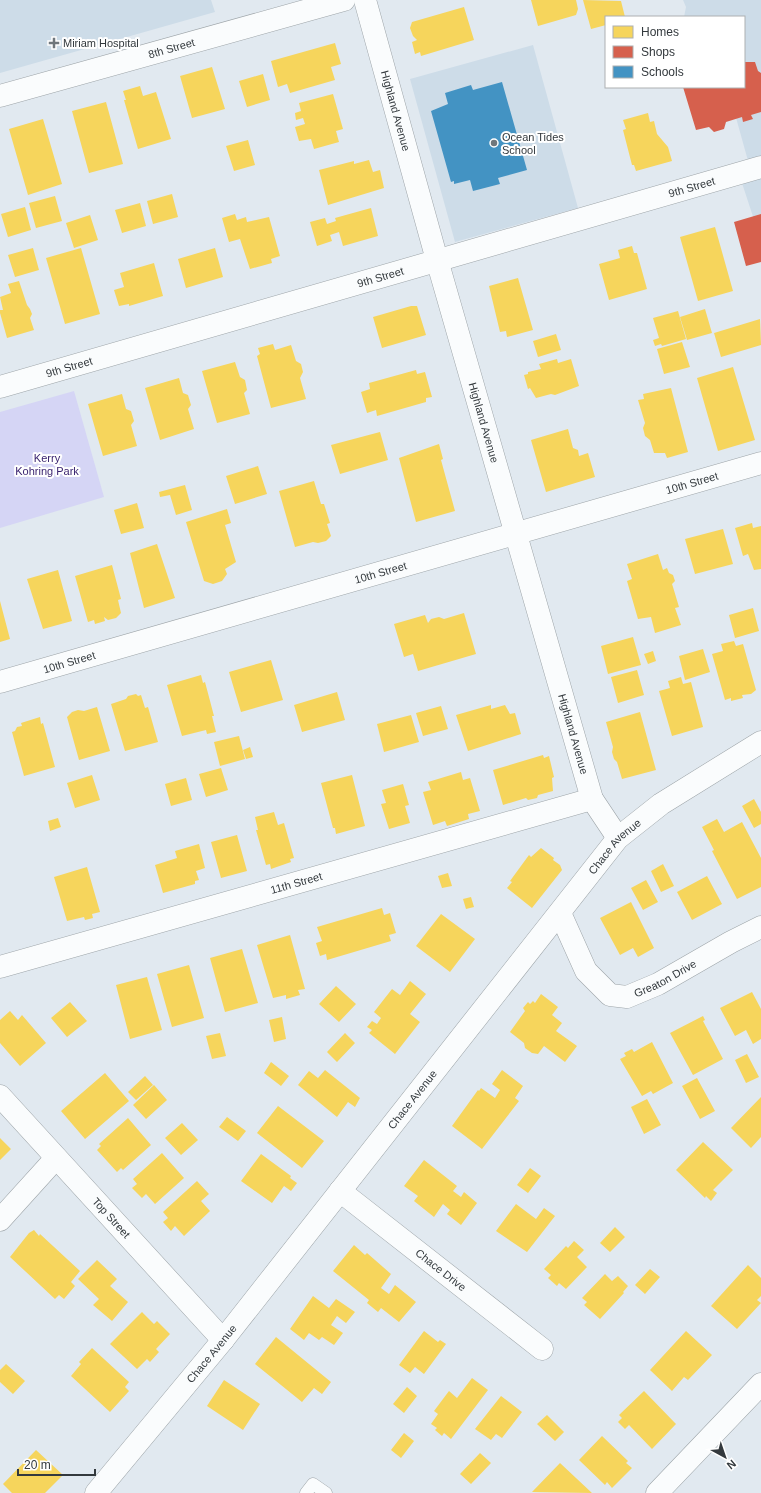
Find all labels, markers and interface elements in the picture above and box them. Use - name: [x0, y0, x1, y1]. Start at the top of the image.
- legend: [605, 16, 745, 88]
- text: Homes: [641, 25, 679, 39]
- street label: 8th Street: [147, 36, 196, 60]
- marker: Miriam Hospital: [48, 37, 60, 49]
- place label: Miriam Hospital: [63, 37, 139, 49]
- text: Shops: [641, 45, 675, 59]
- text: Schools: [641, 65, 684, 79]
- street label: Highland Avenue: [379, 69, 413, 152]
- place label: Ocean Tides School: [502, 131, 564, 156]
- marker: Ocean Tides School: [489, 138, 499, 148]
- street label: 9th Street: [667, 175, 716, 199]
- street label: 9th Street: [356, 265, 405, 289]
- street label: 9th Street: [45, 355, 94, 379]
- street label: Highland Avenue: [467, 381, 501, 464]
- park label: Kerry Kohring Park: [15, 452, 79, 477]
- street label: 10th Street: [664, 470, 719, 496]
- street label: 10th Street: [353, 559, 408, 586]
- street label: 10th Street: [42, 649, 97, 675]
- street label: Highland Avenue: [556, 692, 591, 776]
- street label: Chace Avenue: [586, 816, 643, 877]
- street label: 11th Street: [269, 870, 323, 896]
- street label: Greaton Drive: [632, 957, 698, 999]
- street label: Chace Avenue: [386, 1068, 439, 1131]
- street label: Top Street: [90, 1195, 133, 1240]
- street label: Chace Drive: [413, 1246, 468, 1293]
- street label: Chace Avenue: [184, 1322, 239, 1385]
- north arrow: [705, 1437, 745, 1477]
- scale bar: [18, 1451, 95, 1477]
- text: 20 m: [24, 1458, 51, 1472]
- text: N: [724, 1458, 738, 1472]

